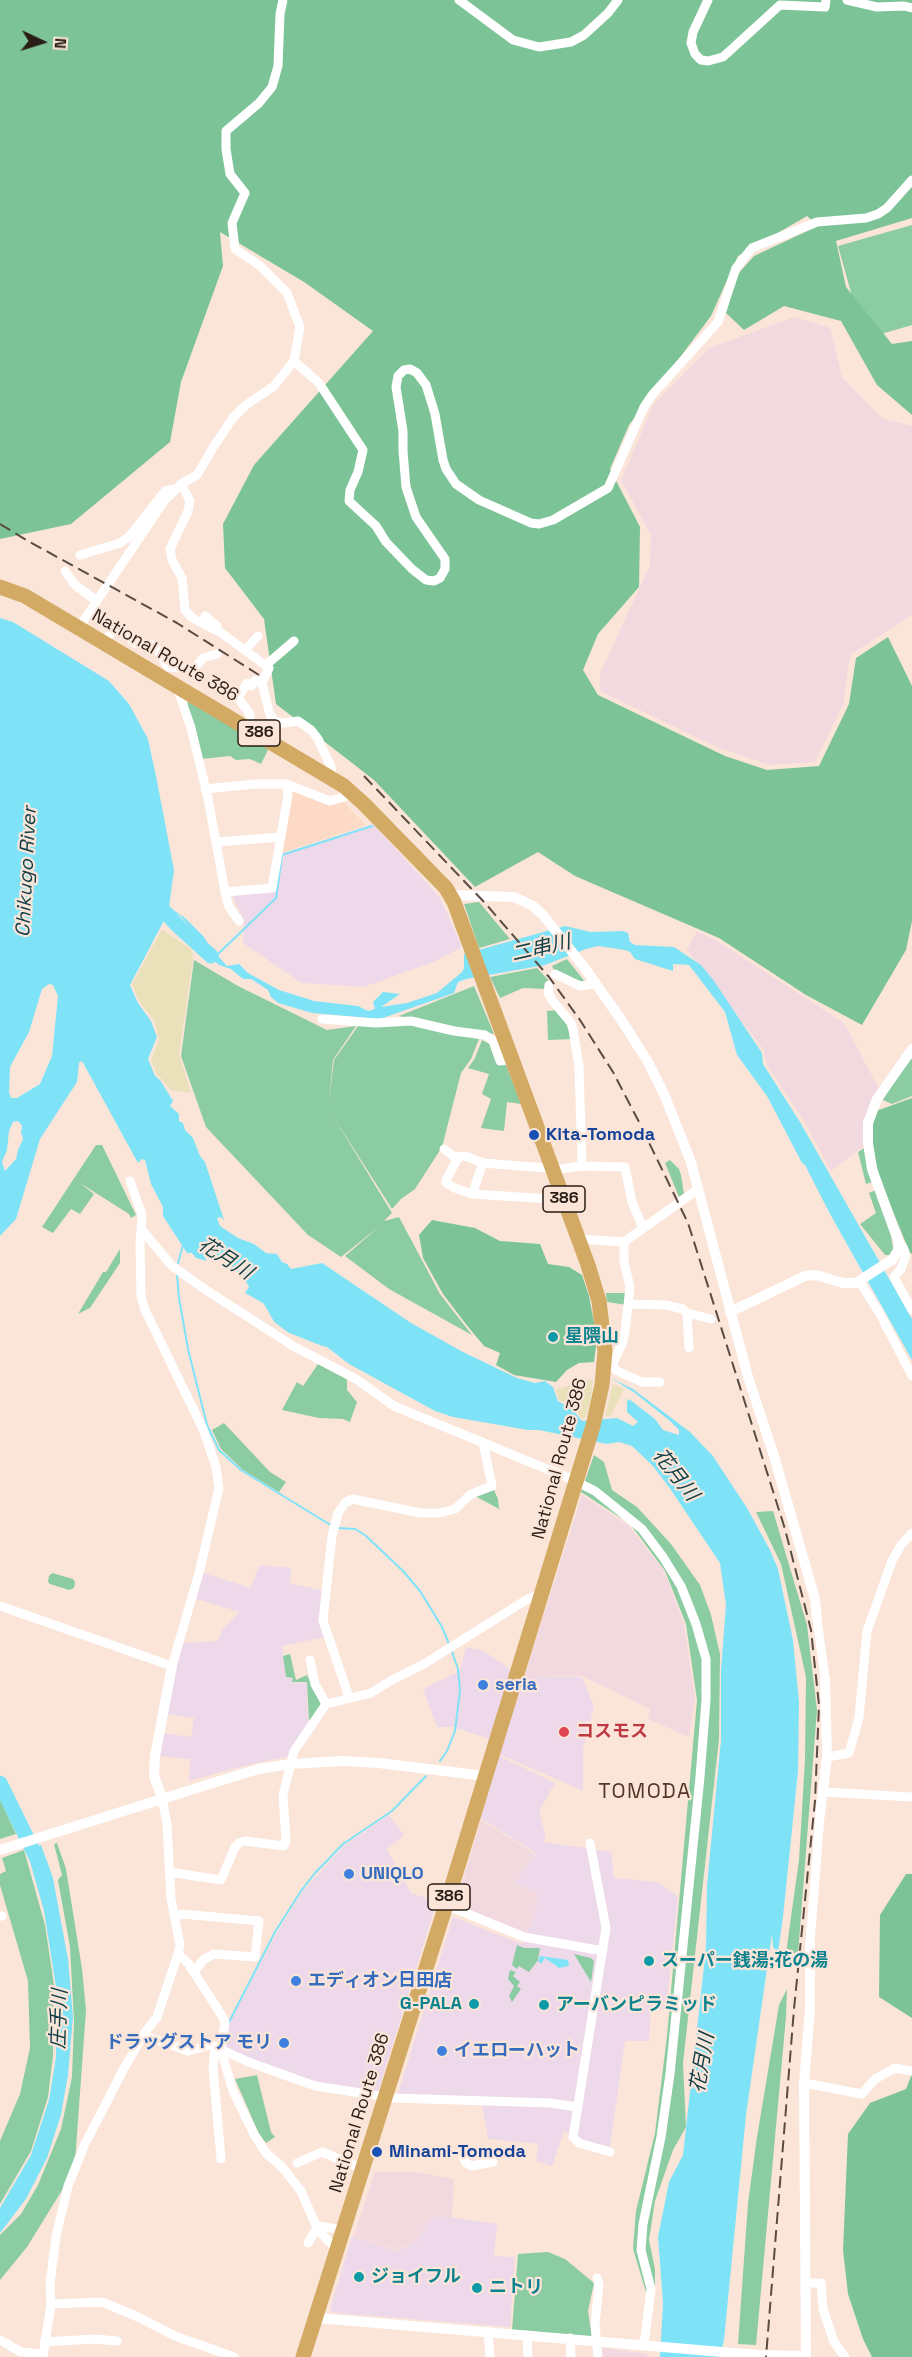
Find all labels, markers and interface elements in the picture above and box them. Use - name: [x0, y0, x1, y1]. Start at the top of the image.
- north arrow: [12, 12, 72, 72]
- text: N: [50, 37, 71, 49]
- street label: National Route 386: [88, 605, 242, 707]
- road number: 386: [238, 720, 280, 746]
- water label: Chikugo River: [12, 806, 42, 938]
- water label: 二串川: [509, 931, 573, 967]
- place label: Kita-Tomoda: [546, 1124, 655, 1146]
- marker: Kita-Tomoda: [527, 1128, 541, 1142]
- road number: 386: [543, 1186, 585, 1212]
- water label: 花月川: [193, 1233, 257, 1285]
- place label: 星隈山: [565, 1326, 619, 1348]
- marker: 星隈山: [546, 1330, 560, 1344]
- street label: National Route 386: [528, 1376, 592, 1542]
- water label: 花月川: [647, 1444, 703, 1506]
- place label: seria: [495, 1674, 537, 1696]
- marker: seria: [476, 1678, 490, 1692]
- place label: コスモス: [576, 1721, 648, 1743]
- marker: コスモス: [557, 1725, 571, 1739]
- district label: TOMODA: [598, 1779, 692, 1805]
- place label: UNIQLO: [361, 1863, 424, 1885]
- marker: UNIQLO: [342, 1867, 356, 1881]
- road number: 386: [428, 1884, 470, 1910]
- place label: スーパー銭湯;花の湯: [661, 1950, 828, 1972]
- marker: スーパー銭湯;花の湯: [642, 1954, 656, 1968]
- place label: エディオン日田店: [308, 1970, 452, 1992]
- marker: エディオン日田店: [289, 1974, 303, 1988]
- water label: 庄手川: [47, 1989, 73, 2049]
- place label: G-PALA: [400, 1993, 462, 2015]
- place label: アーバンピラミッド: [556, 1994, 717, 2016]
- marker: G-PALA: [467, 1997, 481, 2011]
- marker: アーバンピラミッド: [537, 1998, 551, 2012]
- street label: National Route 386: [325, 2031, 395, 2195]
- water label: 花月川: [686, 2031, 720, 2095]
- place label: ドラッグストア モリ: [105, 2032, 272, 2054]
- marker: ドラッグストア モリ: [277, 2036, 291, 2050]
- place label: イエローハット: [454, 2040, 580, 2062]
- marker: イエローハット: [435, 2044, 449, 2058]
- place label: Minami-Tomoda: [389, 2141, 526, 2163]
- marker: Minami-Tomoda: [370, 2145, 384, 2159]
- place label: ジョイフル: [371, 2266, 461, 2288]
- marker: ジョイフル: [352, 2270, 366, 2284]
- place label: ニトリ: [489, 2277, 543, 2299]
- marker: ニトリ: [470, 2281, 484, 2295]

